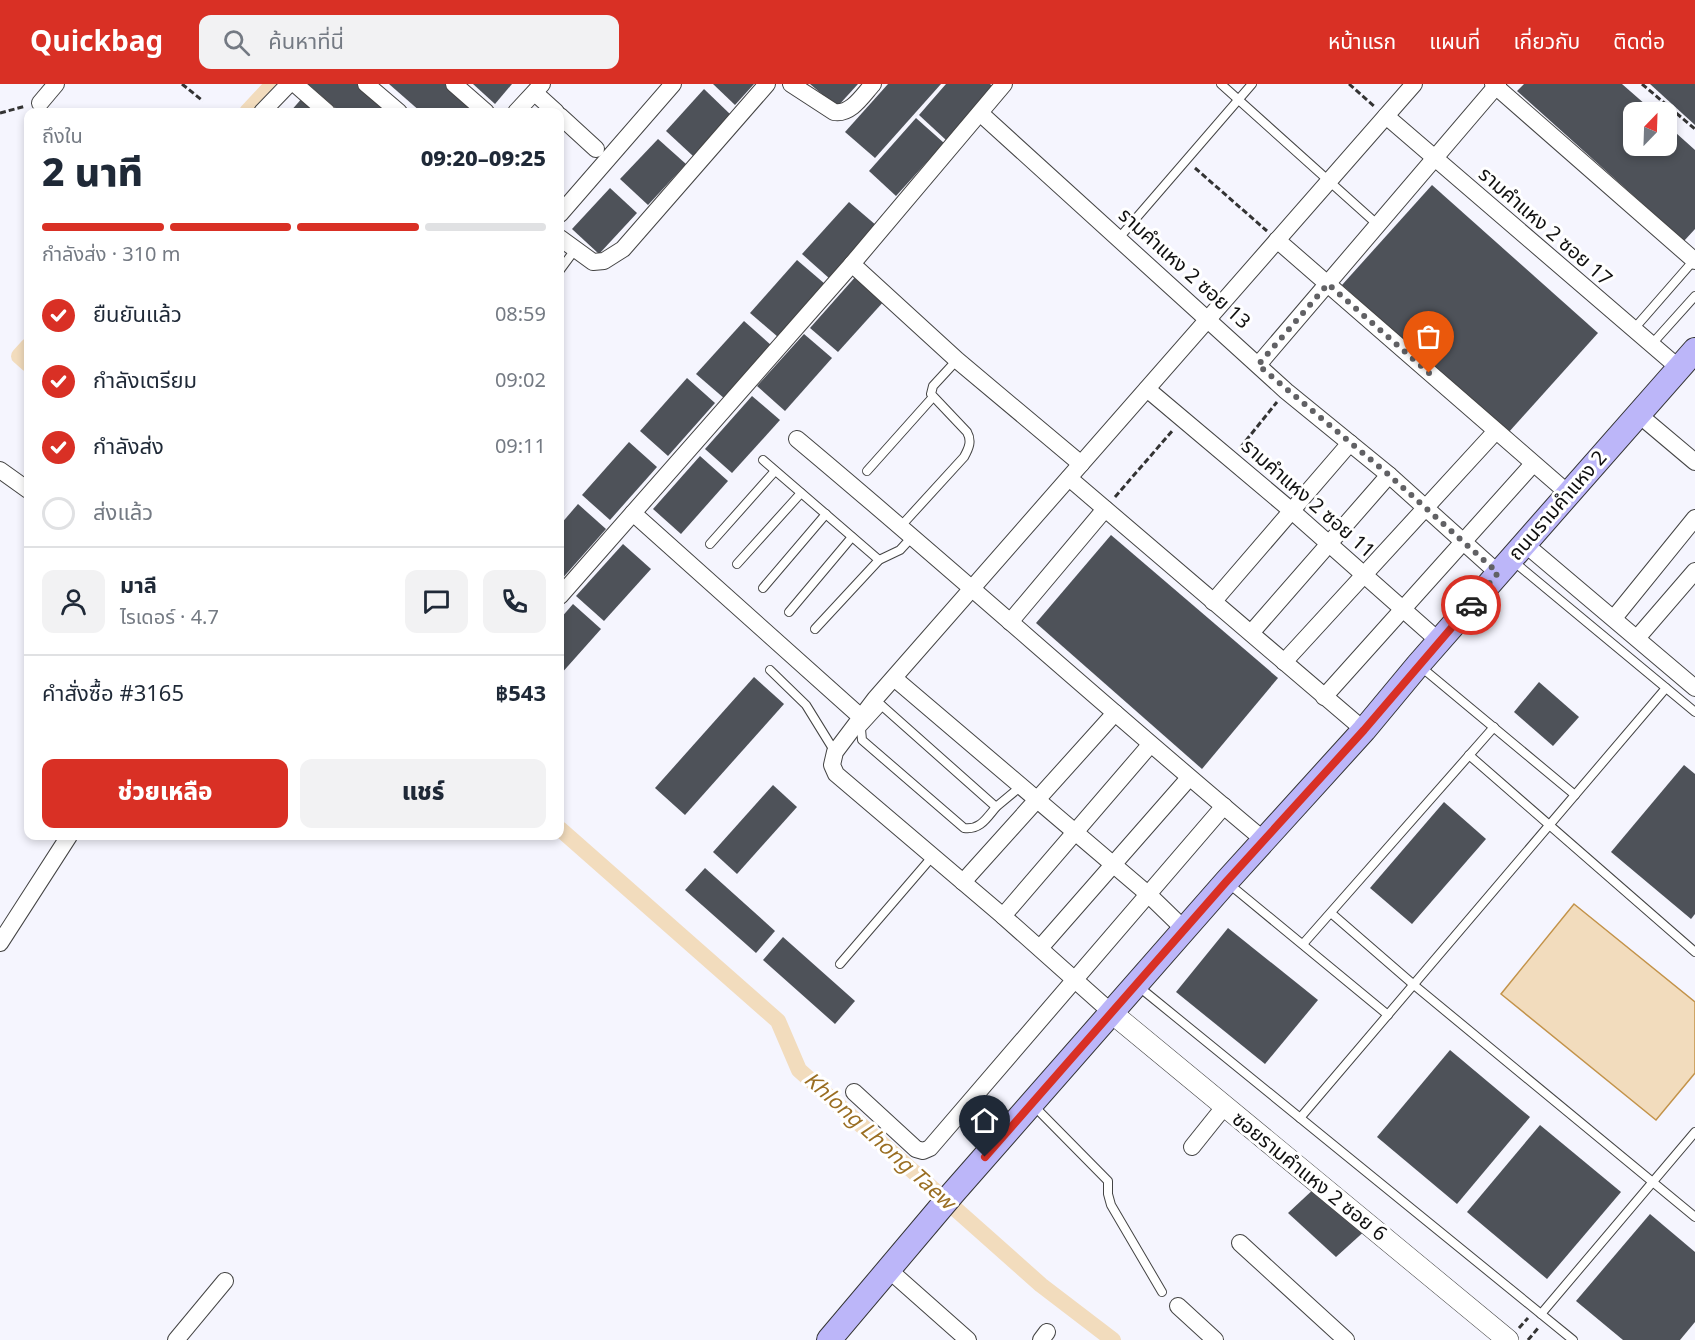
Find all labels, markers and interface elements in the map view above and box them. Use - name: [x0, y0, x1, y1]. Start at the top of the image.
- search box: [199, 15, 619, 69]
- text: Quickbag: [30, 21, 163, 64]
- icon: search: [220, 26, 253, 59]
- text: ค้นหาที่นี่: [268, 26, 344, 59]
- text: หน้าแรก: [1328, 27, 1396, 58]
- text: แผนที่: [1429, 27, 1480, 58]
- text: เกี่ยวกับ: [1513, 27, 1580, 58]
- text: ติดต่อ: [1613, 27, 1665, 58]
- north arrow: [1623, 102, 1677, 156]
- map controls: [1623, 102, 1677, 156]
- text: ถึงใน: [42, 122, 83, 152]
- text: 09:20–09:25: [421, 143, 546, 176]
- text: 2 นาที: [42, 145, 143, 204]
- street label: รามคำแหง 2 ซอย 17: [1471, 160, 1619, 294]
- street label: รามคำแหง 2 ซอย 13: [1111, 201, 1257, 337]
- text: กำลังส่ง · 310 m: [42, 240, 180, 270]
- icon: check: [42, 299, 75, 332]
- text: ยืนยันแล้ว: [93, 299, 182, 332]
- text: 08:59: [495, 300, 546, 330]
- pin: [1403, 311, 1454, 373]
- icon: bag: [1412, 320, 1445, 353]
- icon: check: [42, 365, 75, 398]
- text: กำลังเตรียม: [93, 365, 197, 398]
- text: 09:02: [495, 366, 546, 396]
- icon: check: [42, 431, 75, 464]
- text: กำลังส่ง: [93, 431, 164, 464]
- text: 09:11: [495, 432, 546, 462]
- street label: รามคำแหง 2 ซอย 11: [1234, 432, 1382, 566]
- street label: ถนนรามคำแหง 2: [1502, 444, 1614, 568]
- text: ส่งแล้ว: [93, 497, 153, 530]
- button: person: [42, 570, 105, 633]
- text: มาลี: [120, 570, 157, 603]
- button: chat: [405, 570, 468, 633]
- button: phone: [483, 570, 546, 633]
- courier: [1441, 575, 1501, 635]
- icon: car: [1455, 589, 1488, 622]
- text: ไรเดอร์ · 4.7: [120, 603, 219, 633]
- text: คำสั่งซื้อ #3165: [42, 678, 184, 711]
- text: ฿543: [495, 678, 546, 711]
- button: ช่วยเหลือ: [42, 759, 288, 828]
- button: แชร์: [300, 759, 546, 828]
- water label: Khlong Lhong Taew: [797, 1065, 964, 1219]
- pin: [959, 1095, 1010, 1157]
- icon: home: [968, 1104, 1001, 1137]
- street label: ซอยรามคำแหง 2 ซอย 6: [1225, 1105, 1393, 1249]

